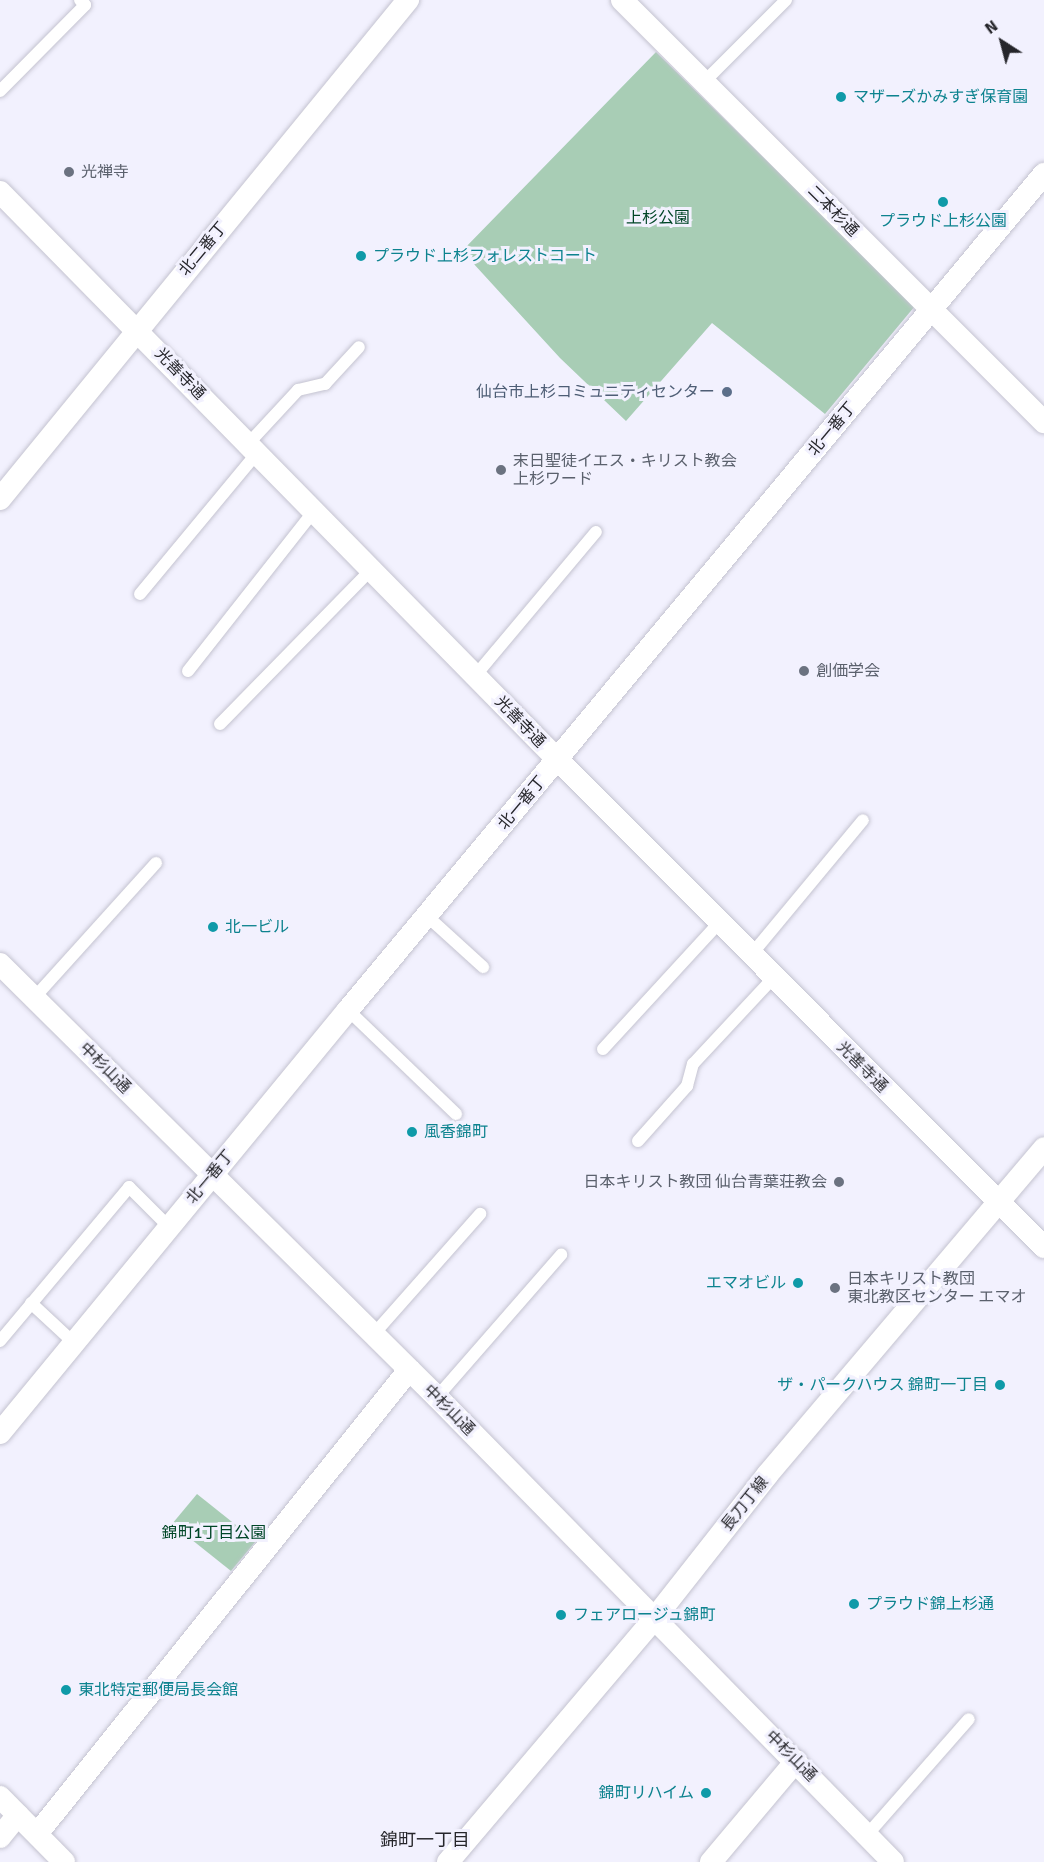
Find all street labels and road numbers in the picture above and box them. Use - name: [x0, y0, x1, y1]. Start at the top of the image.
- street label: 二本杉通: [804, 182, 862, 240]
- street label: 北二番丁: [175, 218, 231, 280]
- street label: 光善寺通: [151, 344, 209, 404]
- street label: 北一番丁: [804, 398, 860, 460]
- street label: 光善寺通: [491, 692, 549, 752]
- street label: 北一番丁: [494, 772, 550, 834]
- street label: 光善寺通: [833, 1038, 891, 1096]
- street label: 中杉山通: [76, 1039, 134, 1097]
- street label: 北一番丁: [182, 1146, 238, 1208]
- street label: 中杉山通: [420, 1381, 478, 1439]
- street label: 長刀丁線: [717, 1473, 773, 1535]
- street label: 中杉山通: [762, 1727, 820, 1785]

